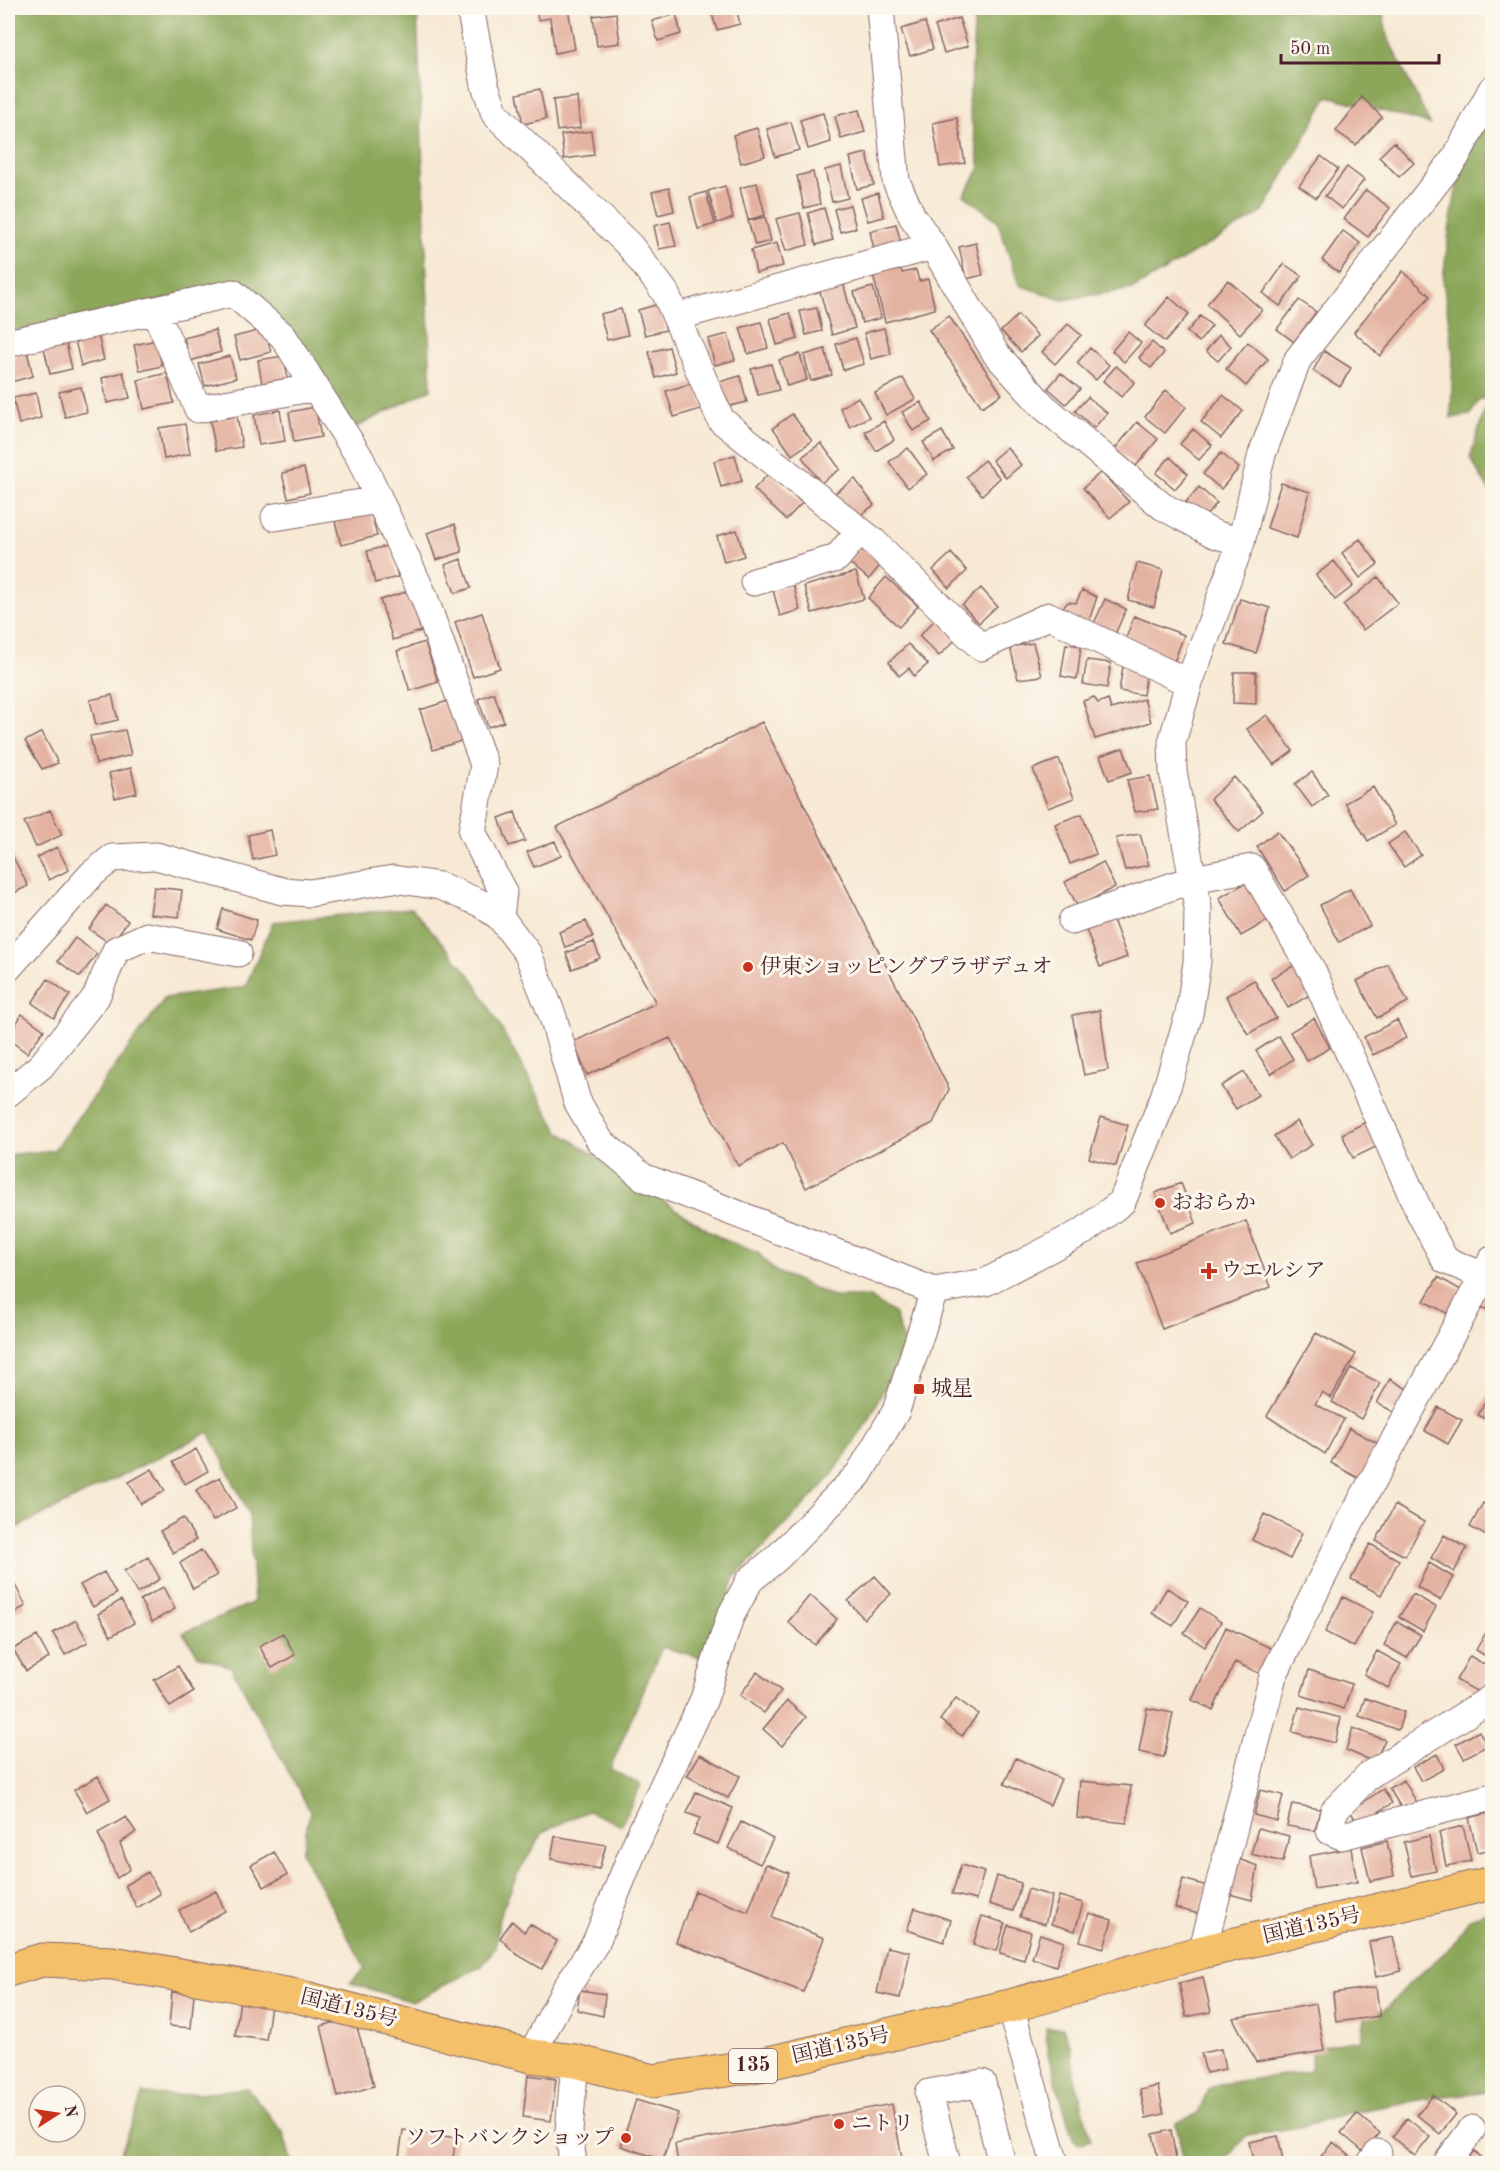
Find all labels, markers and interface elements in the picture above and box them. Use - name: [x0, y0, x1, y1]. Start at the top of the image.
- scale bar: [1281, 27, 1438, 65]
- text: 50 m: [1290, 40, 1330, 58]
- place label: 伊東ショッピングプラザデュオ: [760, 955, 1053, 978]
- marker: 伊東ショッピングプラザデュオ: [741, 960, 755, 974]
- place label: おおらか: [1172, 1192, 1256, 1214]
- marker: おおらか: [1153, 1196, 1167, 1210]
- place label: ウエルシア: [1221, 1260, 1325, 1282]
- marker: ウエルシア: [1202, 1264, 1216, 1278]
- place label: 城星: [931, 1377, 973, 1400]
- marker: 城星: [912, 1382, 926, 1396]
- street label: 国道135号: [1261, 1903, 1363, 1947]
- street label: 国道135号: [298, 1985, 400, 2031]
- street label: 国道135号: [790, 2023, 892, 2067]
- road number: 135: [729, 2049, 777, 2083]
- north arrow: [27, 2084, 87, 2144]
- text: N: [61, 2104, 79, 2120]
- place label: ニトリ: [851, 2114, 914, 2135]
- marker: ニトリ: [832, 2117, 846, 2131]
- place label: ソフトバンクショップ: [405, 2127, 614, 2149]
- marker: ソフトバンクショップ: [619, 2131, 633, 2145]

